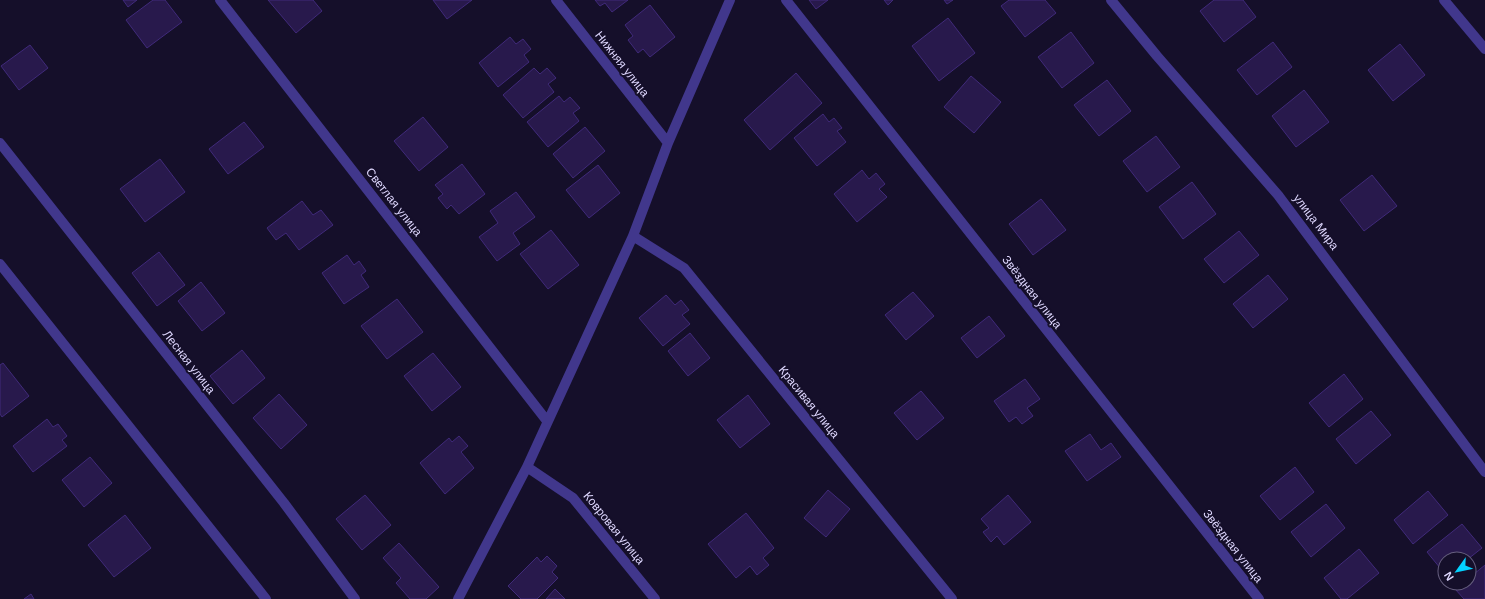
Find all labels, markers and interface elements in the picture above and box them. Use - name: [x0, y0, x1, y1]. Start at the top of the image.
- street label: Нижняя улица: [592, 28, 652, 100]
- street label: Светлая улица: [363, 165, 425, 239]
- street label: улица Мира: [1290, 191, 1342, 253]
- street label: Звёздная улица: [999, 253, 1065, 331]
- street label: Лесная улица: [160, 327, 218, 397]
- street label: Красивая улица: [776, 363, 843, 441]
- street label: Ковровая улица: [581, 489, 648, 567]
- street label: Звёздная улица: [1200, 507, 1266, 585]
- north arrow: [1437, 551, 1477, 591]
- text: N: [1441, 570, 1456, 583]

